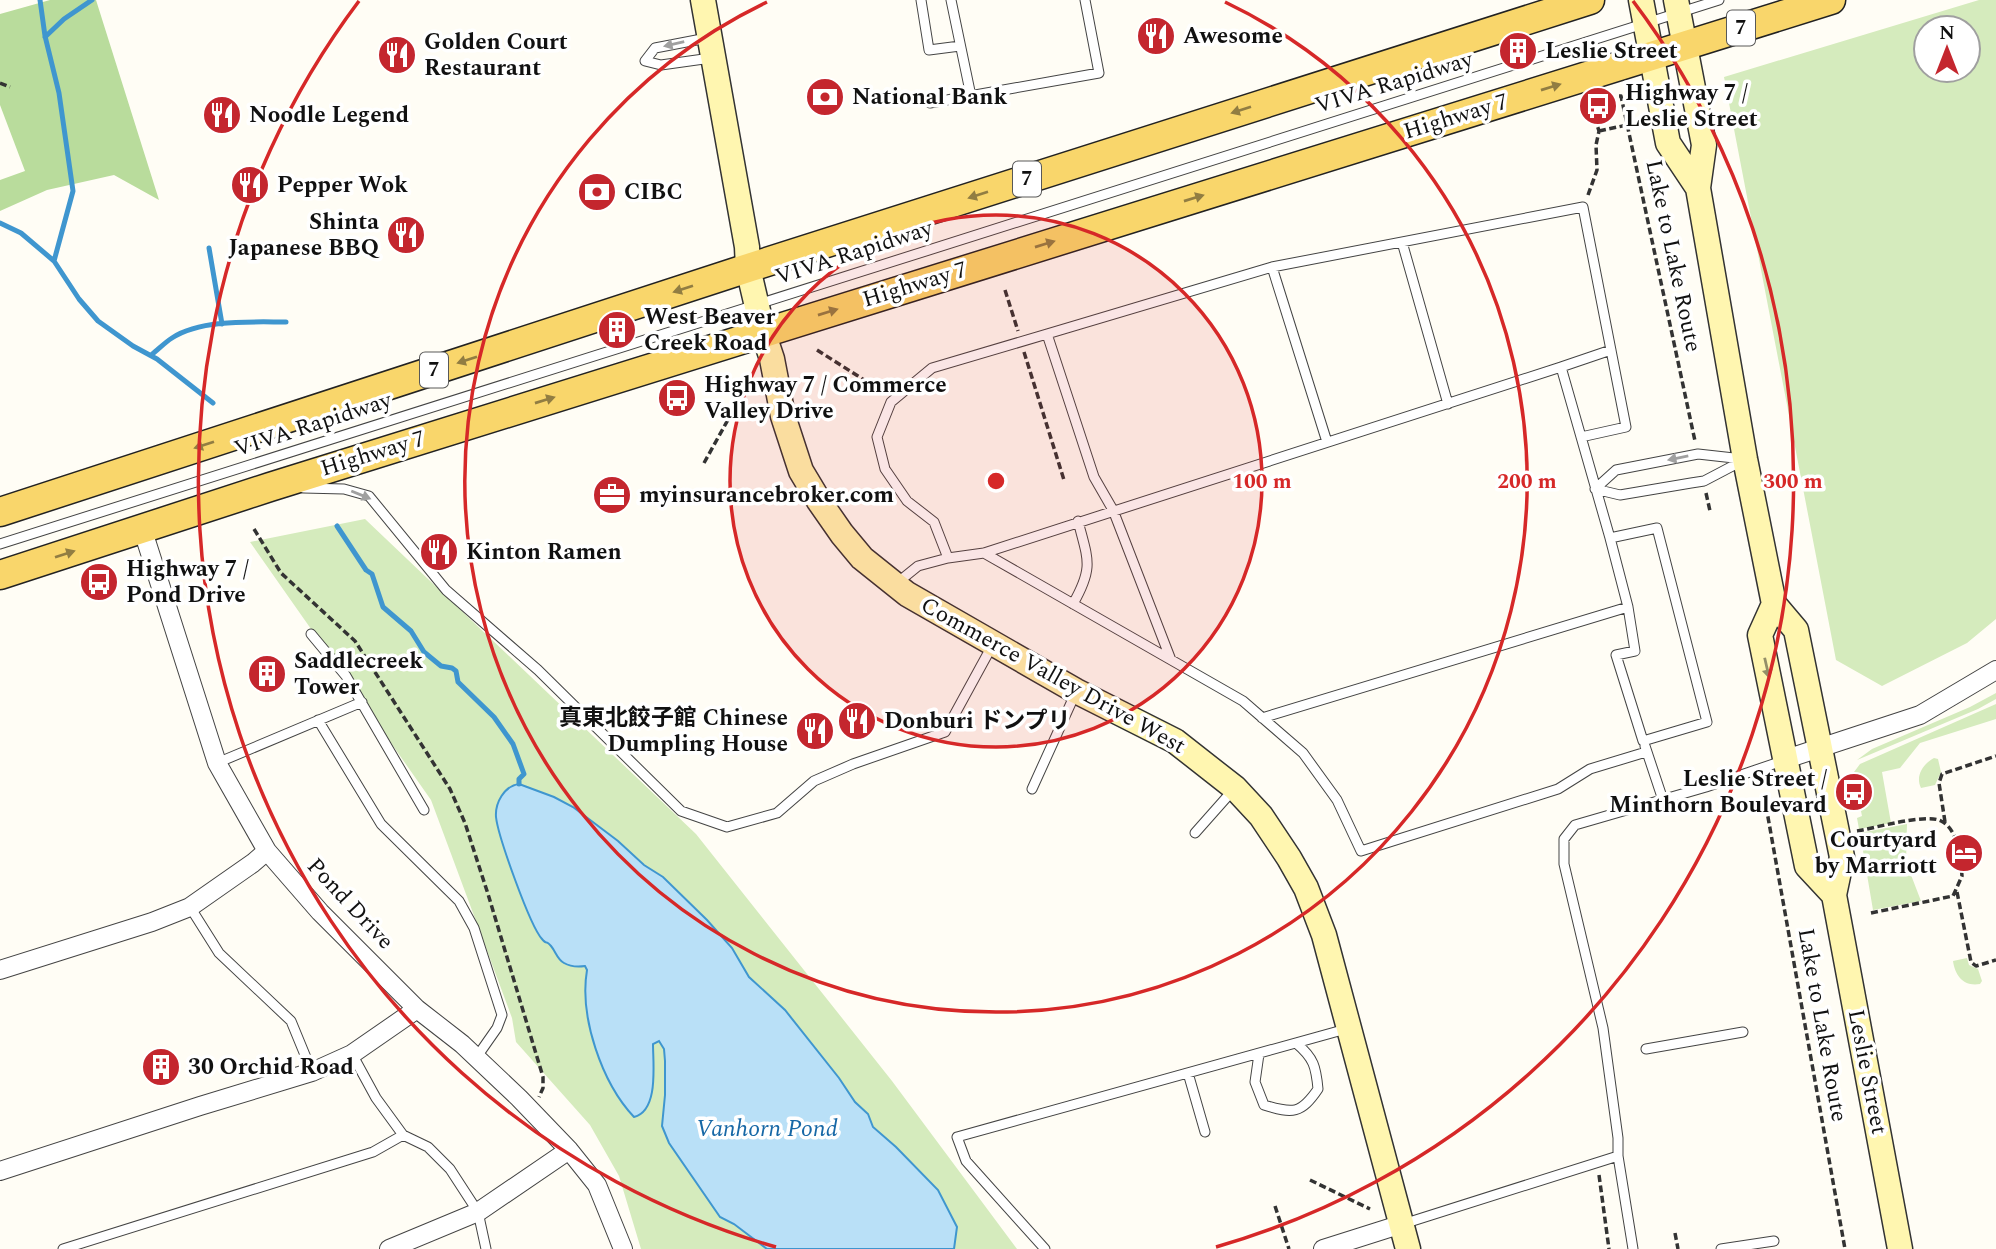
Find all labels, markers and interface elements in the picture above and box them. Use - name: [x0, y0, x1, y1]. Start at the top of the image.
- road number: 7: [1727, 10, 1755, 46]
- north arrow: [1912, 14, 1982, 84]
- restaurant icon: Awesome: [1135, 15, 1177, 57]
- place label: Awesome: [1183, 19, 1283, 54]
- text: N: [1939, 19, 1955, 48]
- place label: Golden Court Restaurant: [424, 25, 568, 86]
- building icon: Leslie Street: [1497, 30, 1539, 72]
- restaurant icon: Golden Court Restaurant: [376, 34, 418, 76]
- place label: Leslie Street: [1545, 34, 1678, 69]
- one-way arrow: [663, 38, 685, 49]
- street label: VIVA Rapidway: [1311, 42, 1478, 124]
- bank icon: National Bank: [804, 76, 846, 118]
- place label: Highway 7 / Leslie Street: [1625, 76, 1758, 137]
- place label: National Bank: [852, 80, 1007, 115]
- one-way arrow: [1541, 81, 1562, 92]
- street label: Highway 7: [1399, 84, 1513, 150]
- bus stop icon: Highway 7 / Leslie Street: [1577, 85, 1619, 127]
- restaurant icon: Noodle Legend: [201, 94, 243, 136]
- place label: Noodle Legend: [249, 98, 409, 133]
- one-way arrow: [1231, 106, 1252, 116]
- street label: Lake to Lake Route: [1636, 157, 1710, 355]
- road number: 7: [1013, 162, 1041, 196]
- restaurant icon: Pepper Wok: [229, 164, 271, 206]
- place label: Pepper Wok: [277, 168, 408, 203]
- bank icon: CIBC: [576, 171, 618, 213]
- place label: CIBC: [624, 175, 683, 210]
- one-way arrow: [967, 190, 988, 200]
- one-way arrow: [1183, 193, 1204, 203]
- place label: Shinta Japanese BBQ: [228, 205, 380, 266]
- street label: VIVA Rapidway: [771, 211, 938, 295]
- restaurant icon: Shinta Japanese BBQ: [385, 214, 427, 256]
- one-way arrow: [1035, 239, 1056, 249]
- street label: Highway 7: [858, 252, 972, 318]
- one-way arrow: [673, 284, 694, 295]
- place label: West Beaver Creek Road: [644, 300, 775, 361]
- one-way arrow: [818, 306, 839, 316]
- building icon: West Beaver Creek Road: [596, 309, 638, 351]
- road number: 7: [420, 352, 448, 388]
- one-way arrow: [456, 355, 477, 365]
- place label: Highway 7 / Commerce Valley Drive: [704, 368, 947, 429]
- bus stop icon: Highway 7 / Commerce Valley Drive: [656, 377, 698, 419]
- street label: VIVA Rapidway: [230, 383, 397, 467]
- one-way arrow: [535, 395, 556, 405]
- street label: Highway 7: [316, 421, 430, 487]
- one-way arrow: [193, 440, 214, 451]
- one-way arrow: [1667, 453, 1689, 464]
- text: 100 m: [1232, 466, 1292, 498]
- text: 200 m: [1497, 466, 1557, 498]
- text: 300 m: [1763, 466, 1823, 498]
- centre of rings: [984, 469, 1008, 493]
- office icon: myinsurancebroker.com: [591, 474, 633, 516]
- place label: myinsurancebroker.com: [639, 478, 894, 513]
- one-way arrow: [351, 489, 372, 500]
- restaurant icon: Kinton Ramen: [418, 531, 460, 573]
- place label: Kinton Ramen: [466, 535, 622, 570]
- one-way arrow: [54, 548, 75, 559]
- place label: Highway 7 / Pond Drive: [126, 552, 249, 613]
- bus stop icon: Highway 7 / Pond Drive: [78, 561, 120, 603]
- street label: Commerce Valley Drive West: [914, 588, 1192, 764]
- place label: Saddlecreek Tower: [294, 644, 423, 705]
- building icon: Saddlecreek Tower: [246, 653, 288, 695]
- one-way arrow: [1762, 657, 1773, 679]
- restaurant icon: Donburi ドンプリ: [836, 700, 878, 742]
- place label: 真東北餃子館 Chinese Dumpling House: [559, 701, 788, 762]
- place label: Donburi ドンプリ: [884, 704, 1071, 739]
- restaurant icon: 真東北餃子館 Chinese Dumpling House: [794, 710, 836, 752]
- place label: Leslie Street / Minthorn Boulevard: [1609, 762, 1827, 823]
- bus stop icon: Leslie Street / Minthorn Boulevard: [1833, 771, 1875, 813]
- place label: Courtyard by Marriott: [1815, 823, 1937, 884]
- hotel icon: Courtyard by Marriott: [1943, 832, 1985, 874]
- street label: Pond Drive: [298, 850, 402, 958]
- street label: Lake to Lake Route: [1788, 925, 1856, 1125]
- street label: Leslie Street: [1838, 1006, 1896, 1138]
- building icon: 30 Orchid Road: [140, 1046, 182, 1088]
- place label: 30 Orchid Road: [188, 1050, 354, 1085]
- water label: Vanhorn Pond: [696, 1111, 838, 1147]

